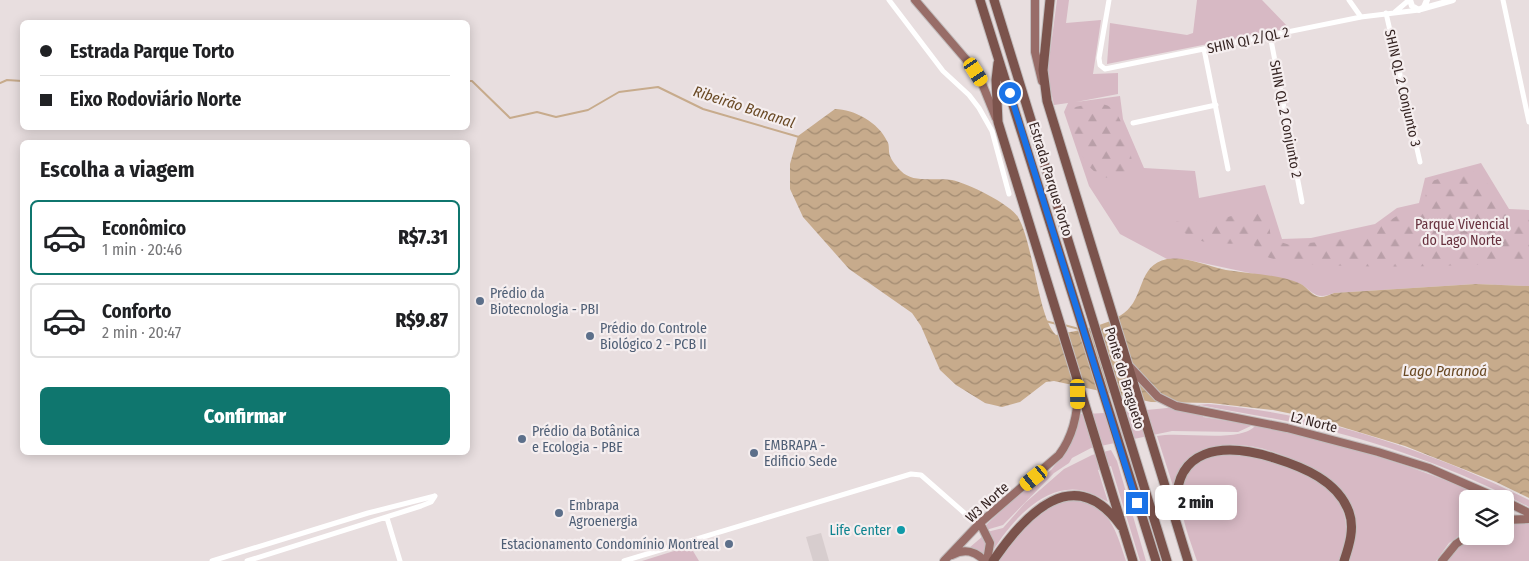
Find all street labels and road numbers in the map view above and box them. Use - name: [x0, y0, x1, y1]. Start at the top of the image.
- street label: SHIN QI 2/QL 2: [1205, 23, 1291, 57]
- street label: SHIN QL 2 Conjunto 3: [1381, 28, 1424, 148]
- street label: SHIN QL 2 Conjunto 2: [1266, 59, 1305, 179]
- street label: Estrada Parque Torto: [1025, 120, 1076, 238]
- street label: Ponte do Bragueto: [1101, 325, 1148, 431]
- street label: L2 Norte: [1289, 408, 1339, 437]
- street label: W3 Norte: [962, 479, 1012, 526]

